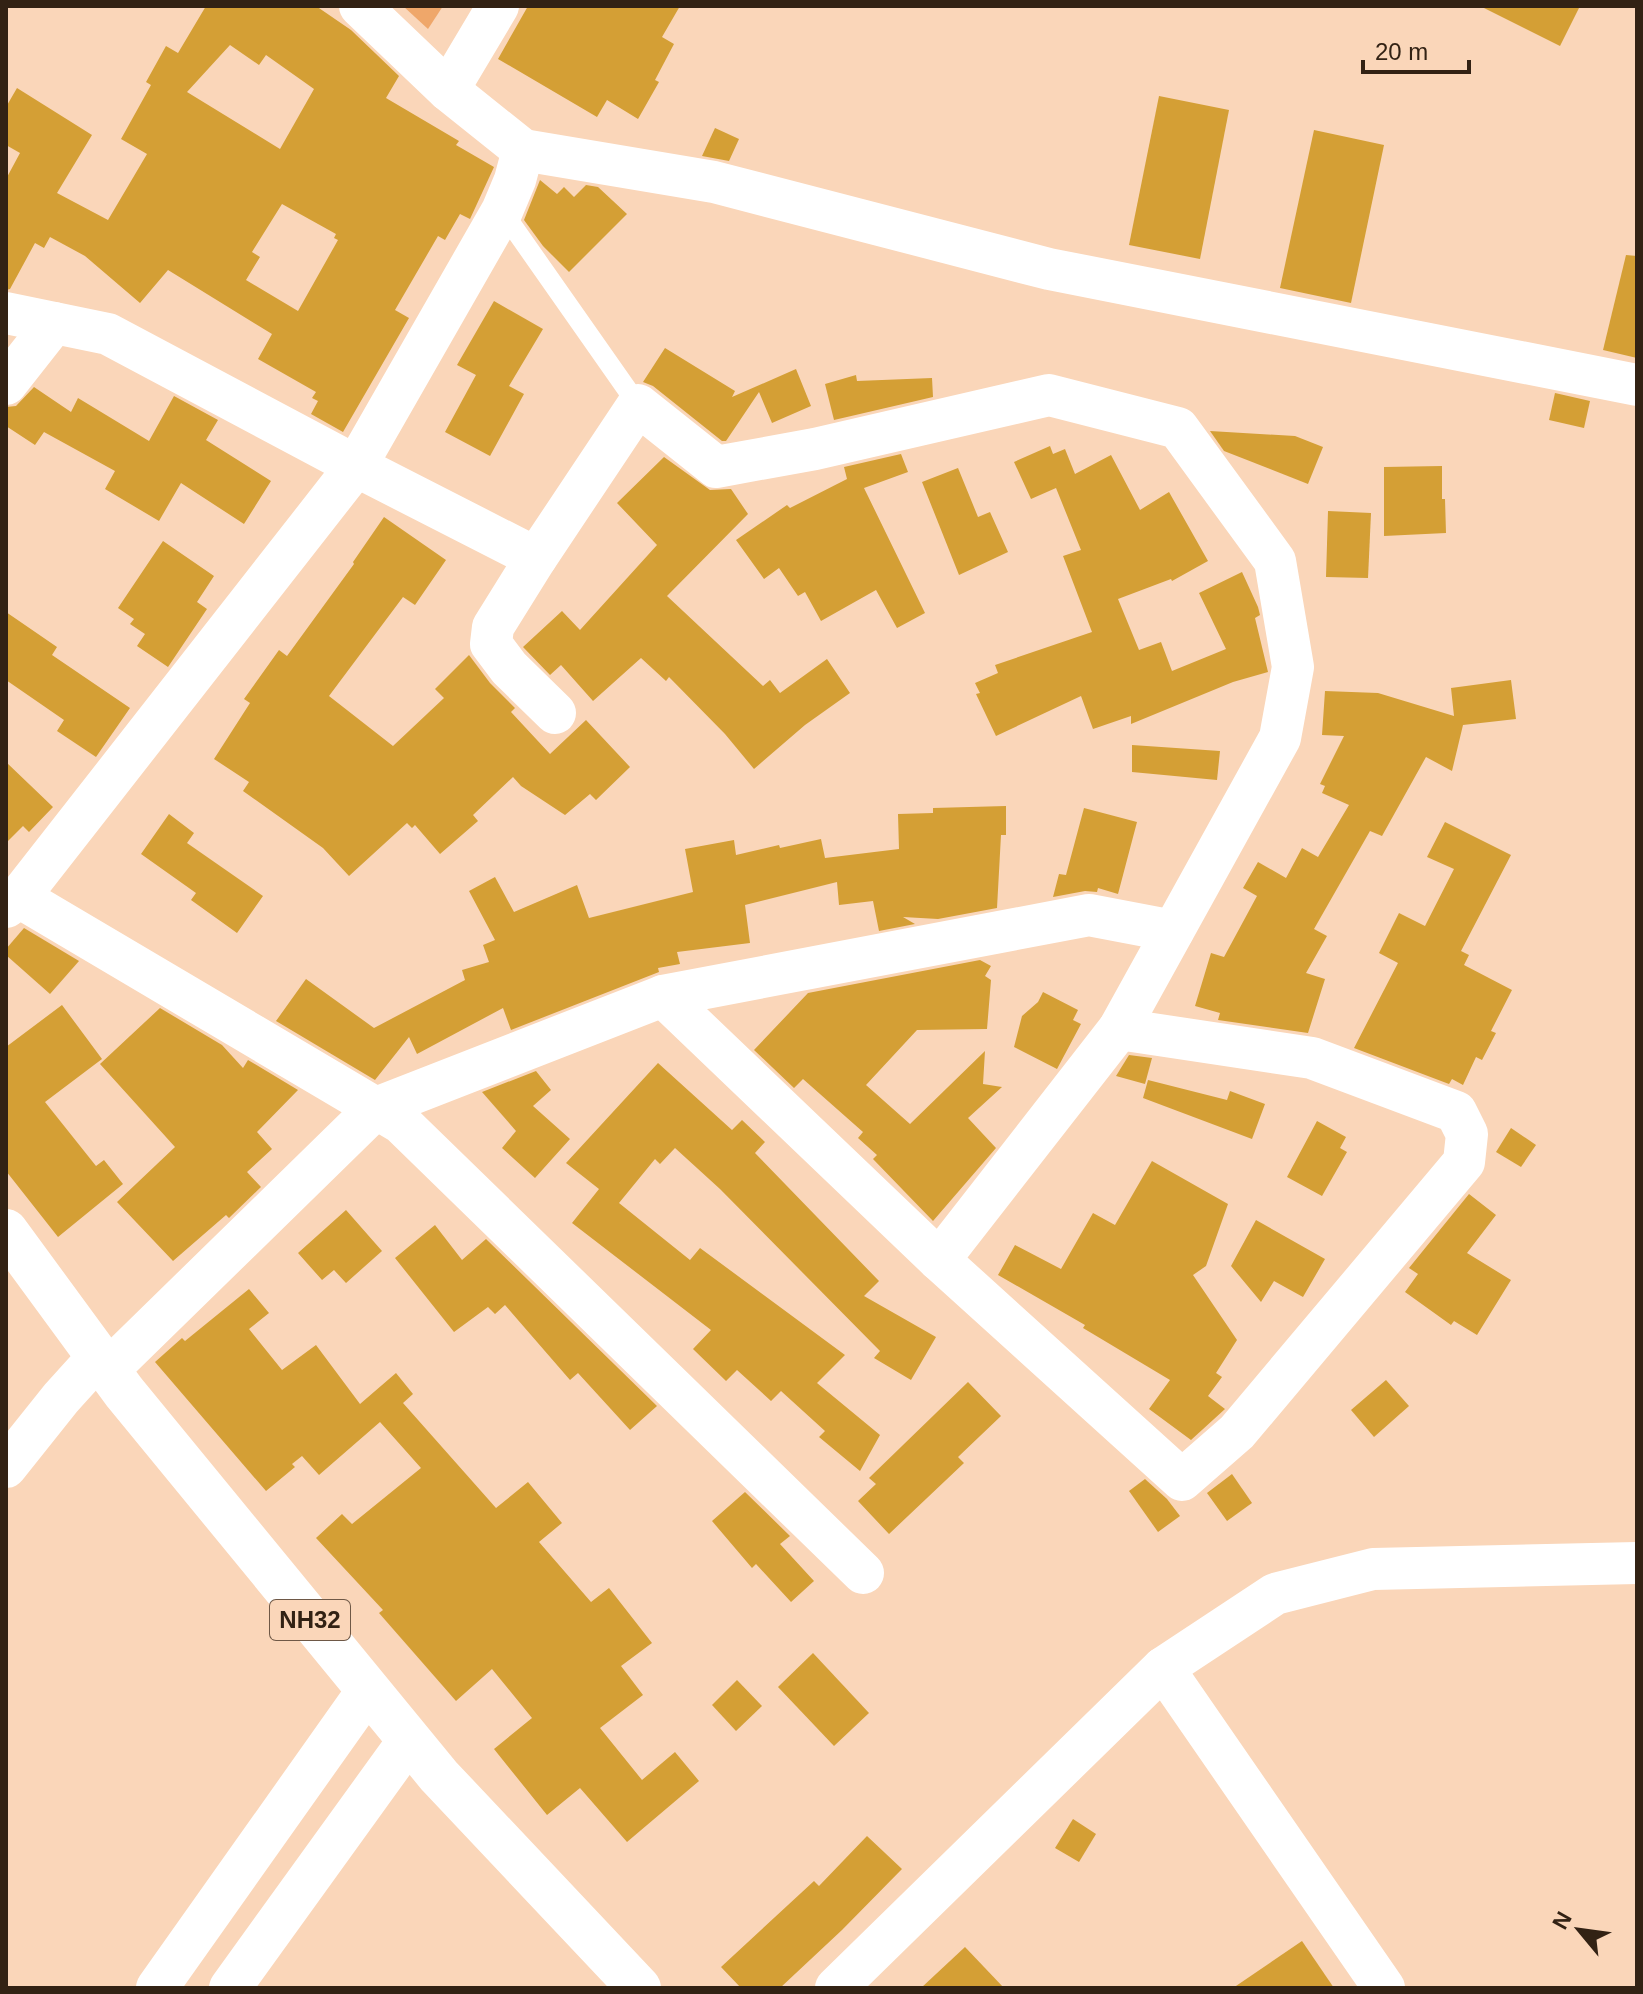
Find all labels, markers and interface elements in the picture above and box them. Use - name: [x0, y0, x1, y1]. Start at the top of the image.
- scale bar: [1363, 24, 1469, 74]
- text: 20 m: [1375, 38, 1428, 65]
- road number: NH32: [270, 1600, 350, 1640]
- north arrow: [1539, 1890, 1619, 1970]
- text: N: [1547, 1908, 1577, 1934]

